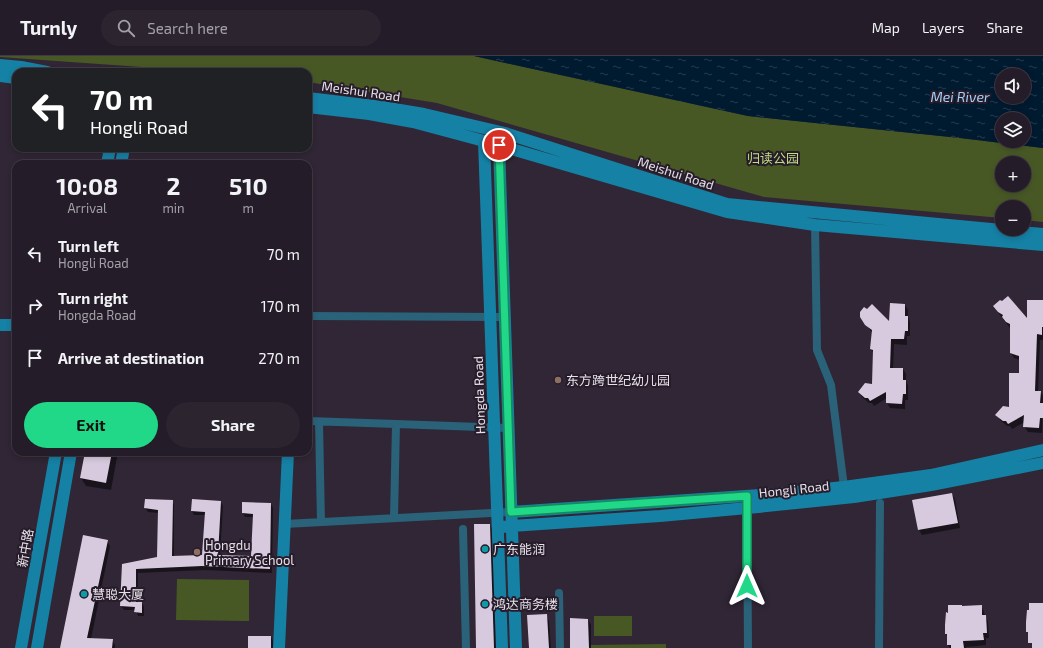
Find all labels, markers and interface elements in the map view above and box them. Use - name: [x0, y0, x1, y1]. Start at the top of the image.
- search box: [101, 10, 381, 46]
- text: Turnly: [20, 16, 77, 39]
- icon: search: [115, 17, 137, 39]
- text: Search here: [147, 19, 228, 37]
- text: Map: [872, 19, 900, 36]
- text: Layers: [922, 19, 964, 36]
- text: Share: [986, 19, 1023, 36]
- map controls: [995, 68, 1031, 236]
- button: sound: [995, 68, 1031, 104]
- street label: Meishui Road: [321, 78, 401, 104]
- text: 70 m: [90, 82, 153, 116]
- icon: left: [24, 84, 76, 136]
- water label: Mei River: [931, 88, 990, 105]
- button: layers: [995, 112, 1031, 148]
- text: Hongli Road: [90, 116, 188, 138]
- pin: [482, 128, 516, 162]
- icon: arrive: [488, 134, 510, 156]
- park label: 归读公园: [747, 150, 799, 166]
- street label: Meishui Road: [636, 153, 716, 193]
- button: +: [995, 156, 1031, 192]
- text: 10:08: [56, 171, 118, 200]
- text: 2: [167, 171, 180, 200]
- text: 510: [229, 171, 268, 200]
- text: Arrival: [67, 200, 107, 216]
- text: min: [162, 200, 185, 216]
- text: m: [243, 200, 254, 216]
- button: −: [995, 200, 1031, 236]
- text: Turn left: [58, 237, 119, 255]
- icon: left: [24, 243, 46, 265]
- text: 70 m: [267, 245, 300, 263]
- text: Hongli Road: [58, 255, 129, 271]
- text: Turn right: [58, 289, 128, 307]
- icon: right: [24, 295, 46, 317]
- text: 170 m: [261, 297, 300, 315]
- text: Hongda Road: [58, 307, 136, 323]
- icon: arrive: [24, 347, 46, 369]
- text: Arrive at destination: [58, 349, 204, 367]
- text: 270 m: [258, 349, 300, 367]
- street label: Hongda Road: [470, 356, 488, 434]
- place label: 东方跨世纪幼儿园: [566, 372, 670, 388]
- marker: 东方跨世纪幼儿园: [553, 375, 563, 385]
- button: Exit: [24, 402, 158, 448]
- button: Share: [166, 402, 300, 448]
- street label: Hongli Road: [758, 477, 830, 501]
- street label: 新中路: [14, 527, 36, 569]
- place label: Hongdu Primary School: [205, 537, 294, 568]
- place label: 广东能润: [493, 541, 545, 557]
- marker: 广东能润: [480, 544, 490, 554]
- marker: Hongdu Primary School: [192, 547, 202, 557]
- position arrow: [726, 565, 768, 607]
- place label: 慧聪大厦: [92, 586, 144, 602]
- marker: 慧聪大厦: [79, 589, 89, 599]
- place label: 鸿达商务楼: [493, 596, 558, 612]
- marker: 鸿达商务楼: [480, 599, 490, 609]

